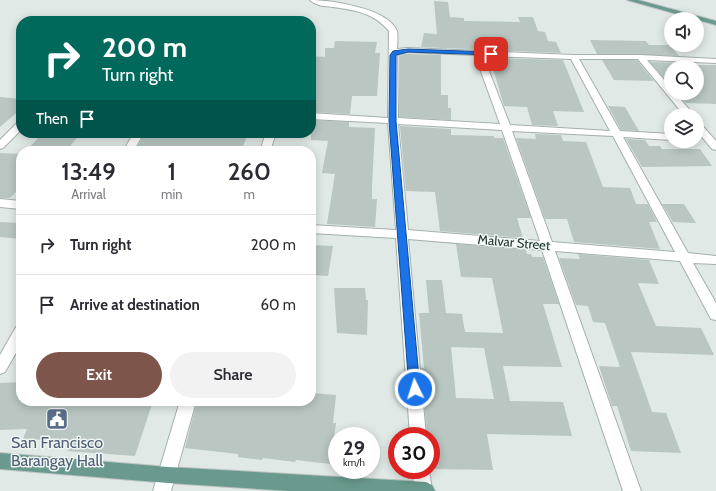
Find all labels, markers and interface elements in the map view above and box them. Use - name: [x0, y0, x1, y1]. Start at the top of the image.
- map controls: [664, 12, 704, 148]
- button: sound: [664, 12, 704, 52]
- text: 200 m: [102, 30, 187, 64]
- icon: right: [36, 32, 88, 84]
- pin: [474, 37, 508, 71]
- icon: arrive: [480, 43, 502, 65]
- button: search: [664, 60, 704, 100]
- text: Turn right: [102, 64, 173, 86]
- icon: arrive: [76, 108, 98, 130]
- button: layers: [664, 108, 704, 148]
- text: Then: [36, 110, 68, 128]
- text: 13:49: [61, 157, 116, 186]
- text: 1: [168, 157, 176, 186]
- text: 260: [228, 157, 271, 186]
- text: Arrival: [71, 186, 106, 202]
- text: min: [161, 186, 183, 202]
- text: m: [244, 186, 255, 202]
- street label: Malvar Street: [477, 231, 552, 253]
- icon: right: [36, 234, 58, 256]
- text: Turn right: [70, 236, 131, 254]
- text: 200 m: [251, 236, 296, 254]
- icon: arrive: [36, 294, 58, 316]
- text: Arrive at destination: [70, 296, 200, 314]
- text: 60 m: [260, 296, 296, 314]
- button: Exit: [36, 352, 162, 398]
- button: Share: [170, 352, 296, 398]
- position arrow: [394, 368, 436, 410]
- public building icon: San Francisco Barangay Hall: [44, 406, 70, 432]
- speed limit sign: 30: [388, 427, 440, 479]
- place label: San Francisco Barangay Hall: [11, 433, 103, 470]
- text: 29: [343, 436, 365, 460]
- text: km/h: [343, 456, 365, 469]

